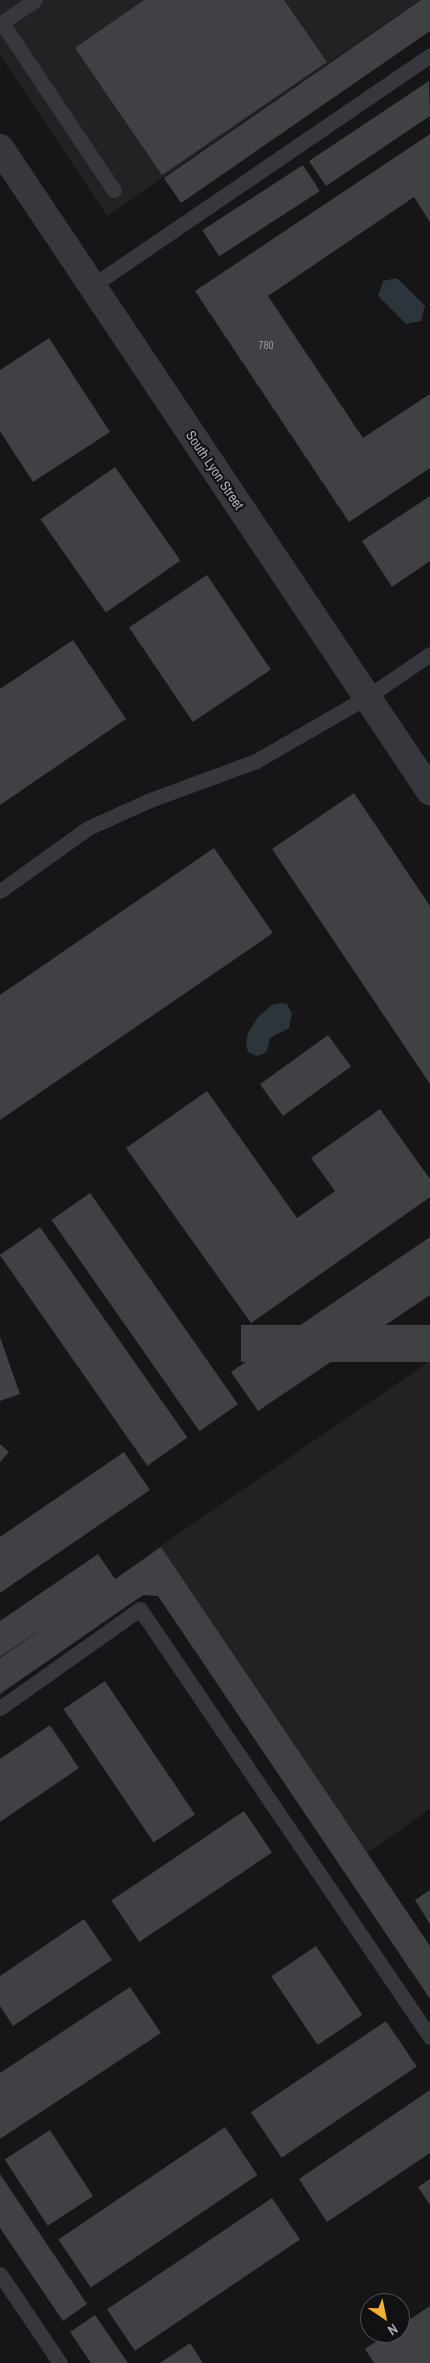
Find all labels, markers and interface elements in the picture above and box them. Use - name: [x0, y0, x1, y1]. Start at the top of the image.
- house number: 780: [258, 338, 274, 352]
- street label: South Lyon Street: [182, 427, 248, 513]
- north arrow: [360, 2293, 410, 2343]
- text: N: [384, 2320, 401, 2339]

